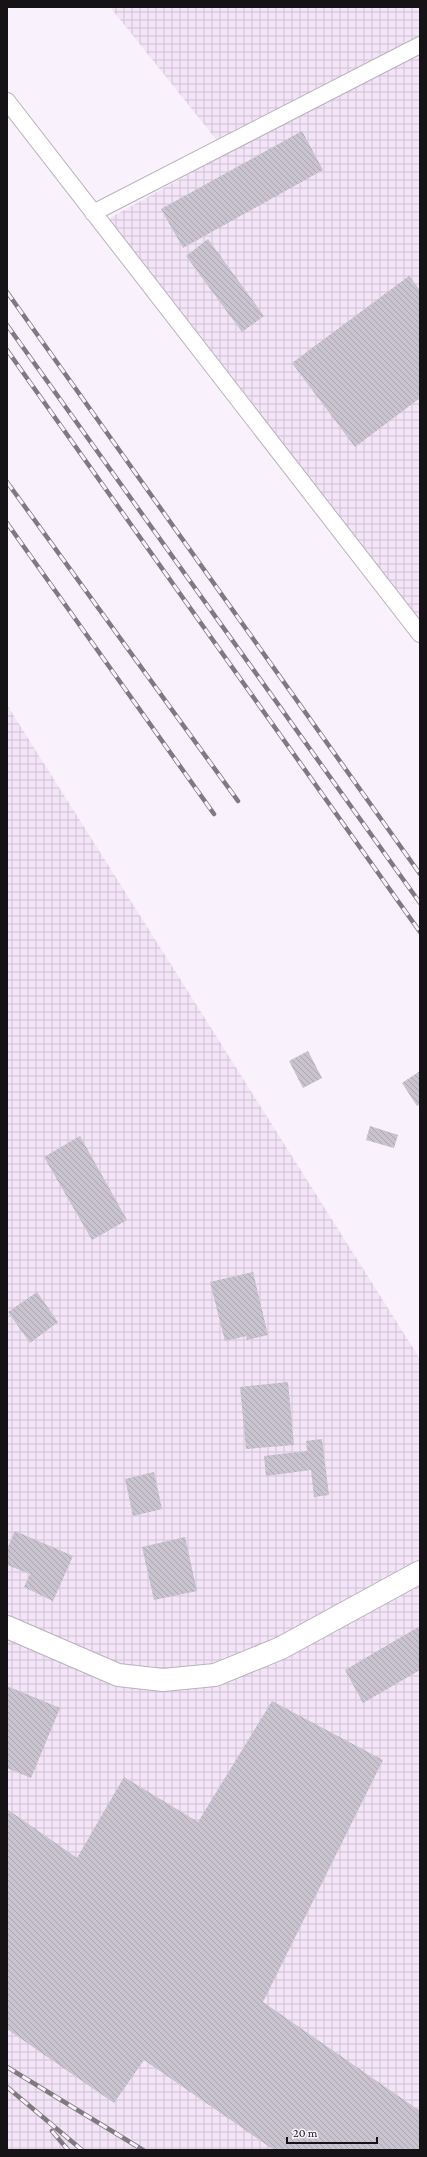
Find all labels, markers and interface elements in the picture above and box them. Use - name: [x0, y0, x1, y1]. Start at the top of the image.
- scale bar: [287, 2119, 377, 2145]
- text: 20 m: [293, 2126, 318, 2140]

